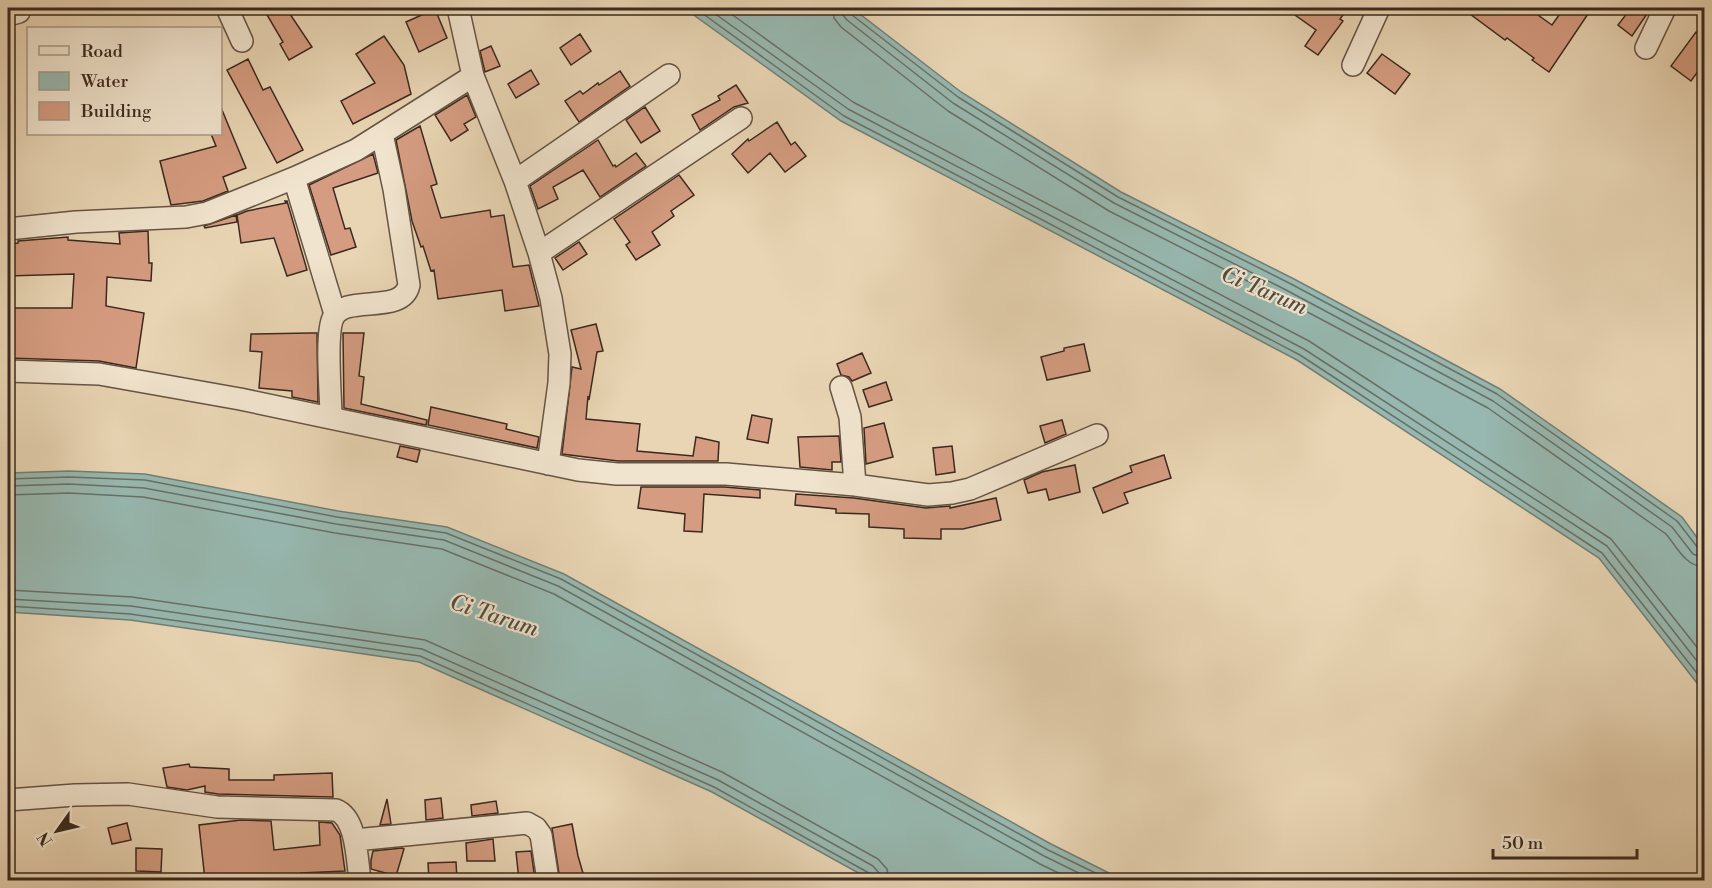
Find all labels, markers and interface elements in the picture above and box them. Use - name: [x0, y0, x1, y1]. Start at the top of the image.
- legend: [27, 27, 222, 135]
- text: Road: [81, 40, 124, 63]
- text: Water: [80, 70, 129, 93]
- text: Building: [80, 100, 152, 123]
- water label: Ci Tarum: [1217, 261, 1311, 321]
- water label: Ci Tarum: [446, 589, 542, 643]
- north arrow: [27, 801, 87, 861]
- scale bar: [1493, 822, 1637, 860]
- text: N: [33, 828, 57, 850]
- text: 50 m: [1502, 832, 1544, 855]

